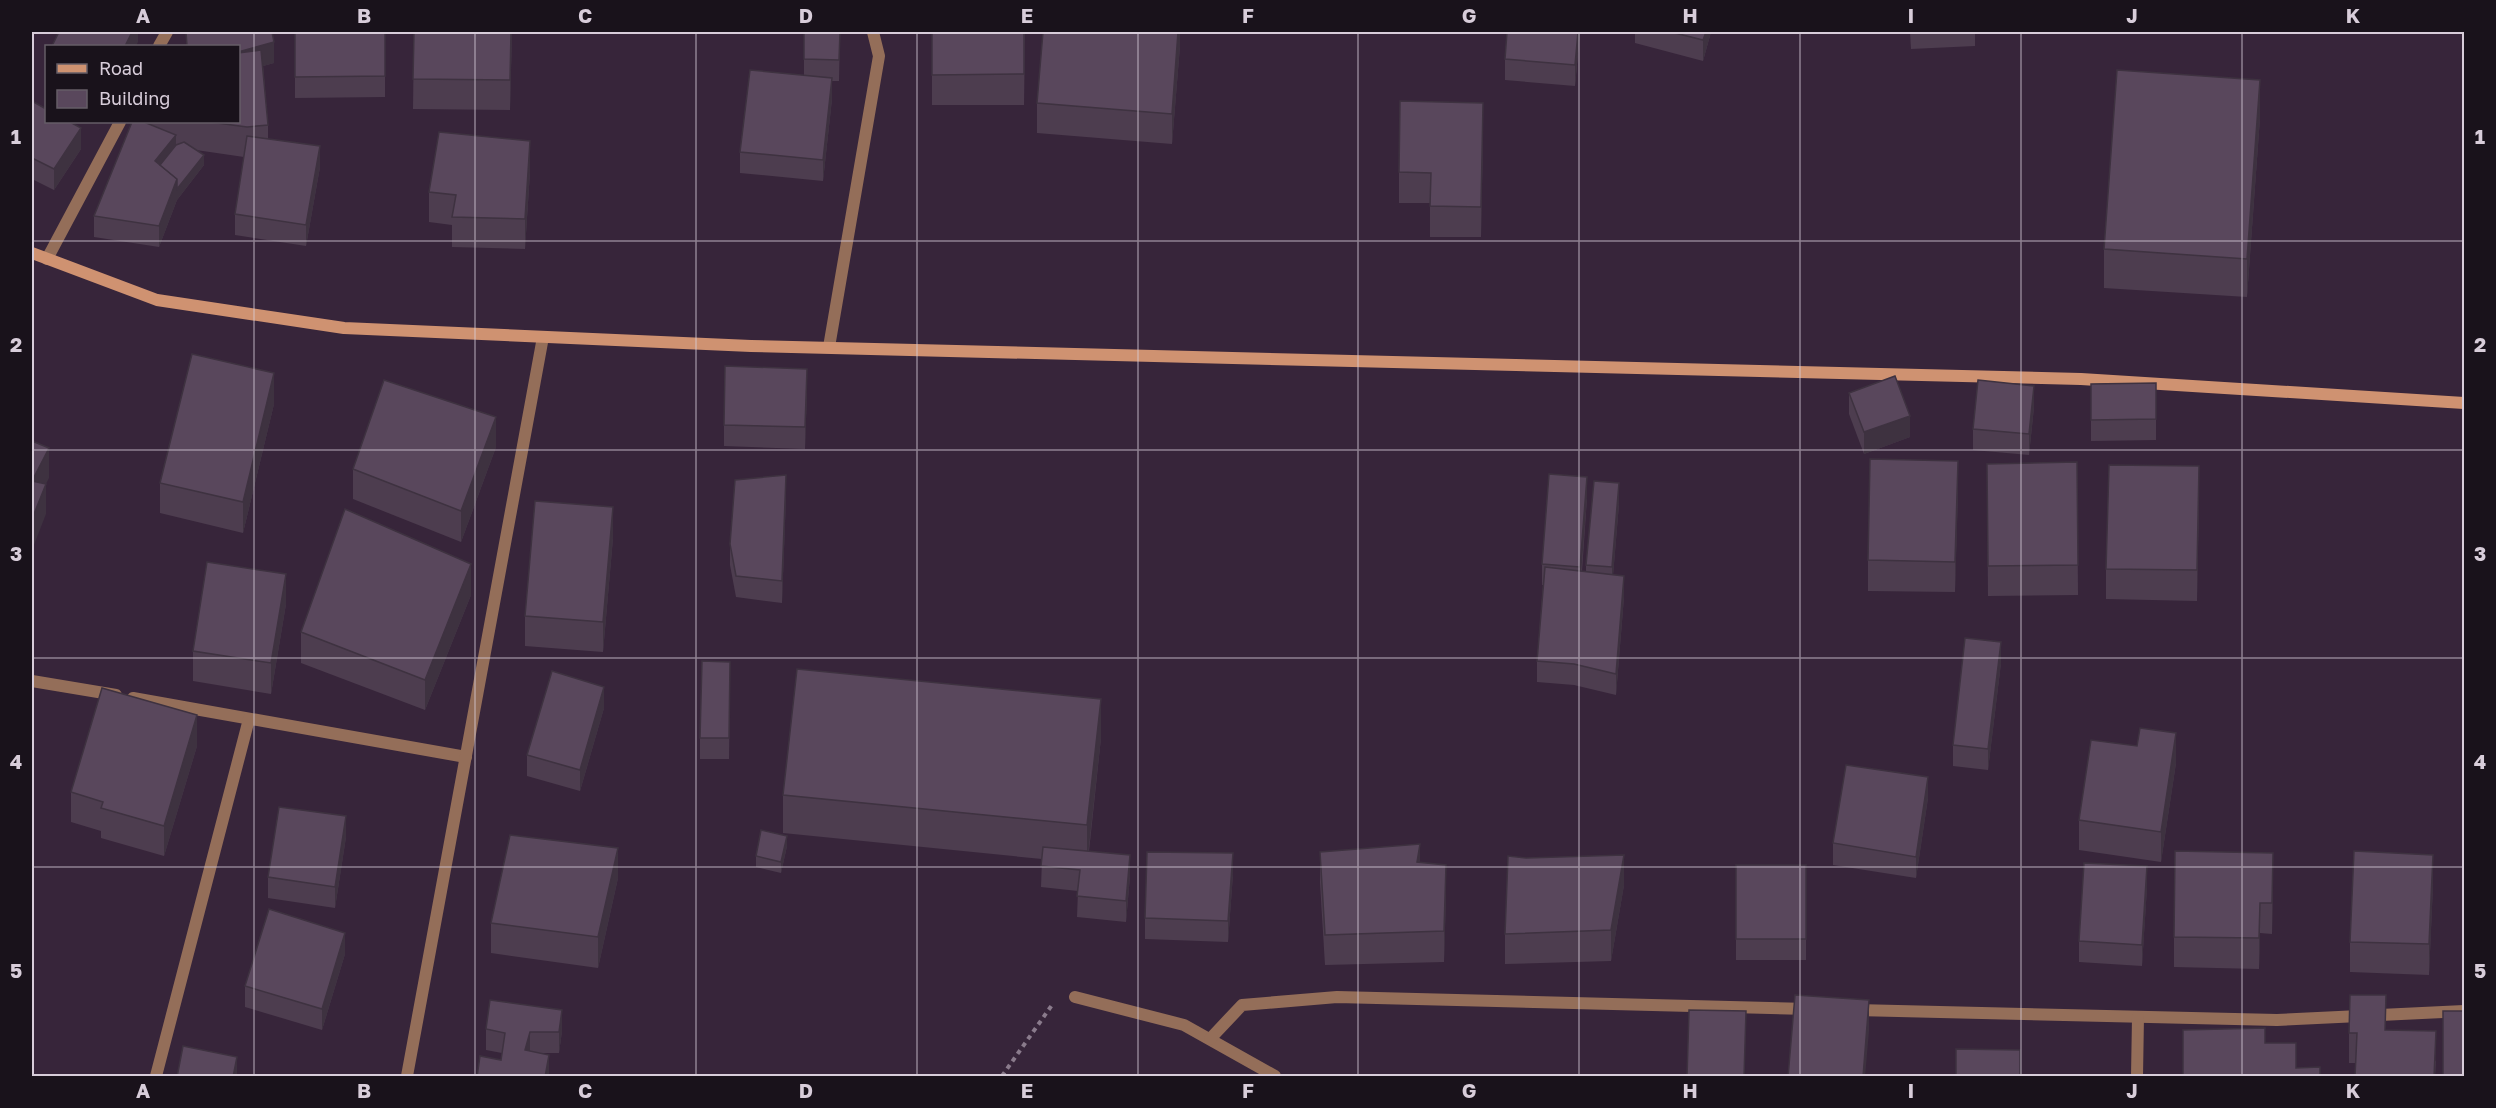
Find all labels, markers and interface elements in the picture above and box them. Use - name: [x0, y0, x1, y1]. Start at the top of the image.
- text: A: [136, 3, 150, 27]
- text: B: [357, 3, 371, 27]
- text: C: [578, 3, 592, 27]
- text: D: [799, 3, 813, 27]
- text: E: [1021, 3, 1033, 27]
- text: F: [1242, 3, 1254, 27]
- text: G: [1462, 3, 1476, 27]
- text: H: [1682, 3, 1698, 27]
- text: I: [1908, 3, 1914, 27]
- text: J: [2126, 3, 2138, 27]
- text: K: [2346, 3, 2361, 27]
- legend: [45, 45, 240, 123]
- text: Road: [99, 57, 143, 79]
- text: Building: [99, 87, 170, 109]
- text: 1: [11, 124, 21, 148]
- text: 1: [2475, 124, 2485, 148]
- text: 2: [10, 332, 22, 356]
- text: 2: [2474, 332, 2486, 356]
- text: 3: [10, 541, 22, 565]
- text: 3: [2474, 541, 2486, 565]
- text: 4: [10, 749, 22, 773]
- text: 4: [2474, 749, 2486, 773]
- text: 5: [10, 958, 22, 982]
- text: 5: [2474, 958, 2486, 982]
- text: A: [136, 1078, 150, 1102]
- text: B: [357, 1078, 371, 1102]
- text: C: [578, 1078, 592, 1102]
- text: D: [799, 1078, 813, 1102]
- text: E: [1021, 1078, 1033, 1102]
- text: F: [1242, 1078, 1254, 1102]
- text: G: [1462, 1078, 1476, 1102]
- text: H: [1682, 1078, 1698, 1102]
- text: I: [1908, 1078, 1914, 1102]
- text: J: [2126, 1078, 2138, 1102]
- text: K: [2346, 1078, 2361, 1102]

